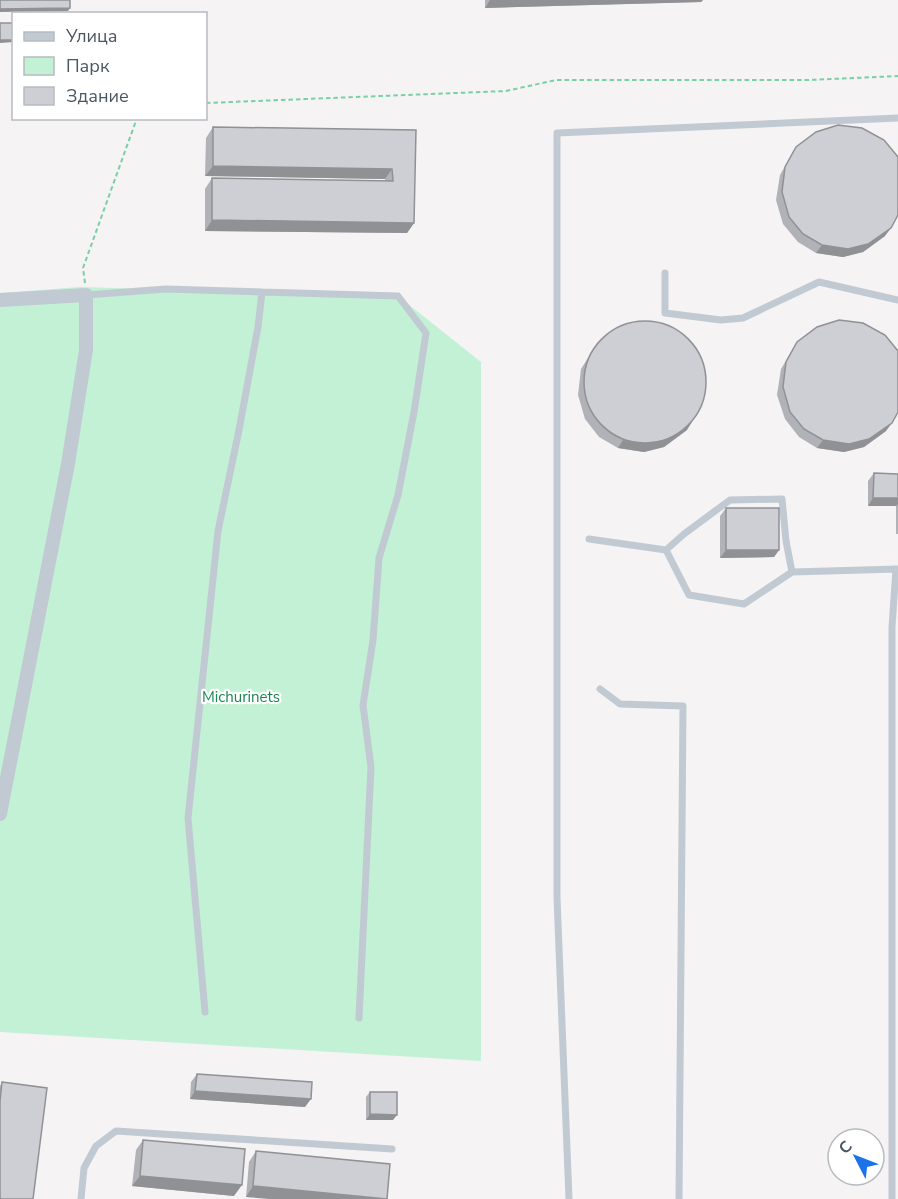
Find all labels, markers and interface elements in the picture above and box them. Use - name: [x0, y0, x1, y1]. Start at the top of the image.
- legend: [12, 12, 207, 120]
- text: Улица: [65, 24, 117, 48]
- text: Парк: [66, 54, 110, 78]
- text: Здание: [66, 84, 129, 108]
- park label: Michurinets: [202, 687, 280, 707]
- north arrow: [826, 1127, 886, 1187]
- text: С: [834, 1136, 857, 1159]

